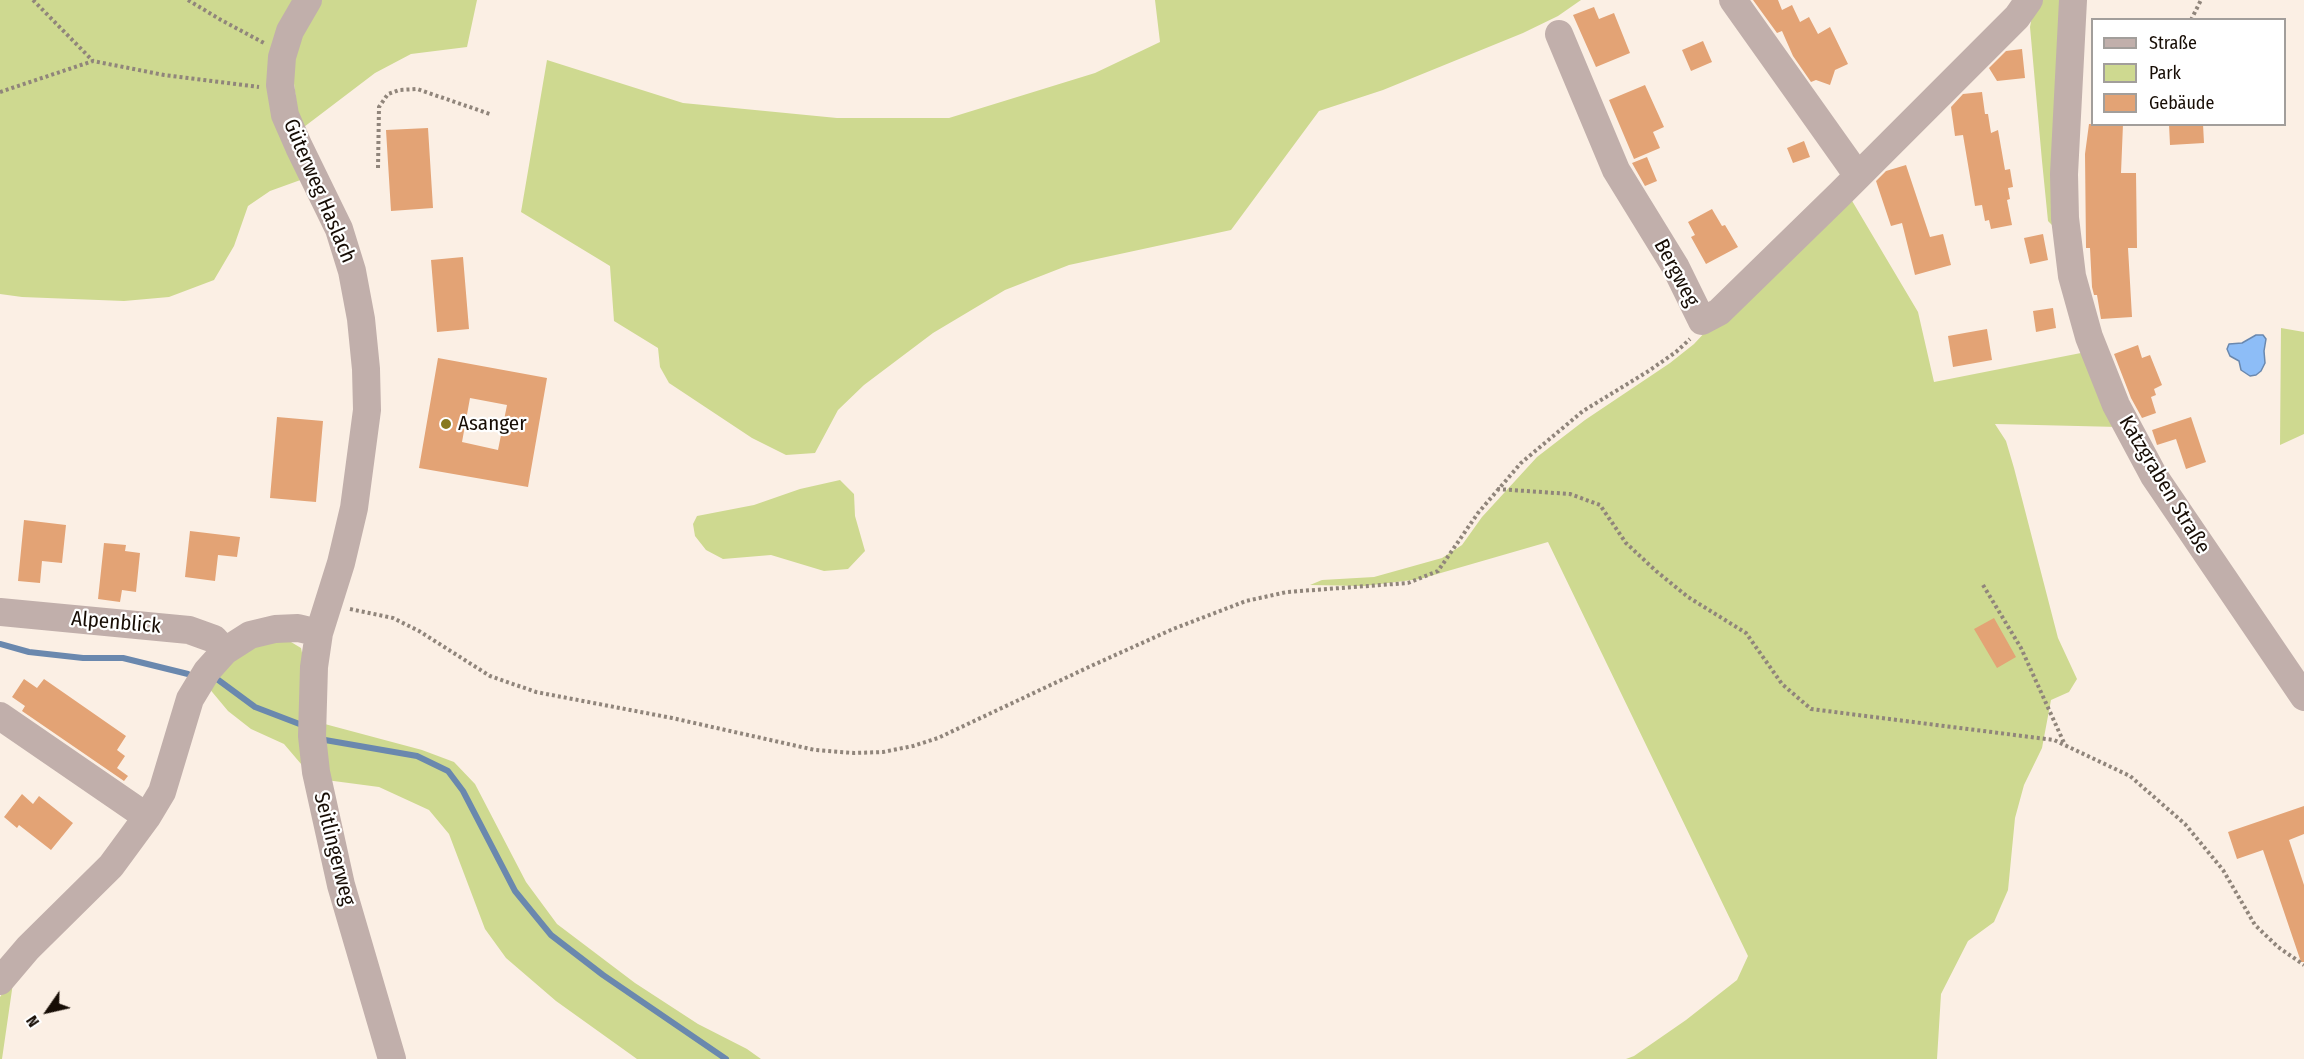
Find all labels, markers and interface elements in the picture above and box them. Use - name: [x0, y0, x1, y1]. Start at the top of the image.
- legend: [2091, 18, 2286, 126]
- text: Straße: [2149, 32, 2197, 54]
- text: Park: [2149, 62, 2181, 84]
- text: Gebäude: [2149, 92, 2214, 114]
- street label: Güterweg Haslach: [277, 115, 361, 267]
- street label: Bergweg: [1648, 235, 1704, 311]
- place label: Asanger: [458, 411, 526, 437]
- street label: Katzgraben Straße: [2113, 411, 2215, 559]
- marker: Asanger: [439, 417, 453, 431]
- street label: Alpenblick: [70, 607, 162, 639]
- street label: Seitlingerweg: [308, 790, 360, 908]
- north arrow: [18, 981, 78, 1041]
- text: N: [22, 1012, 43, 1031]

